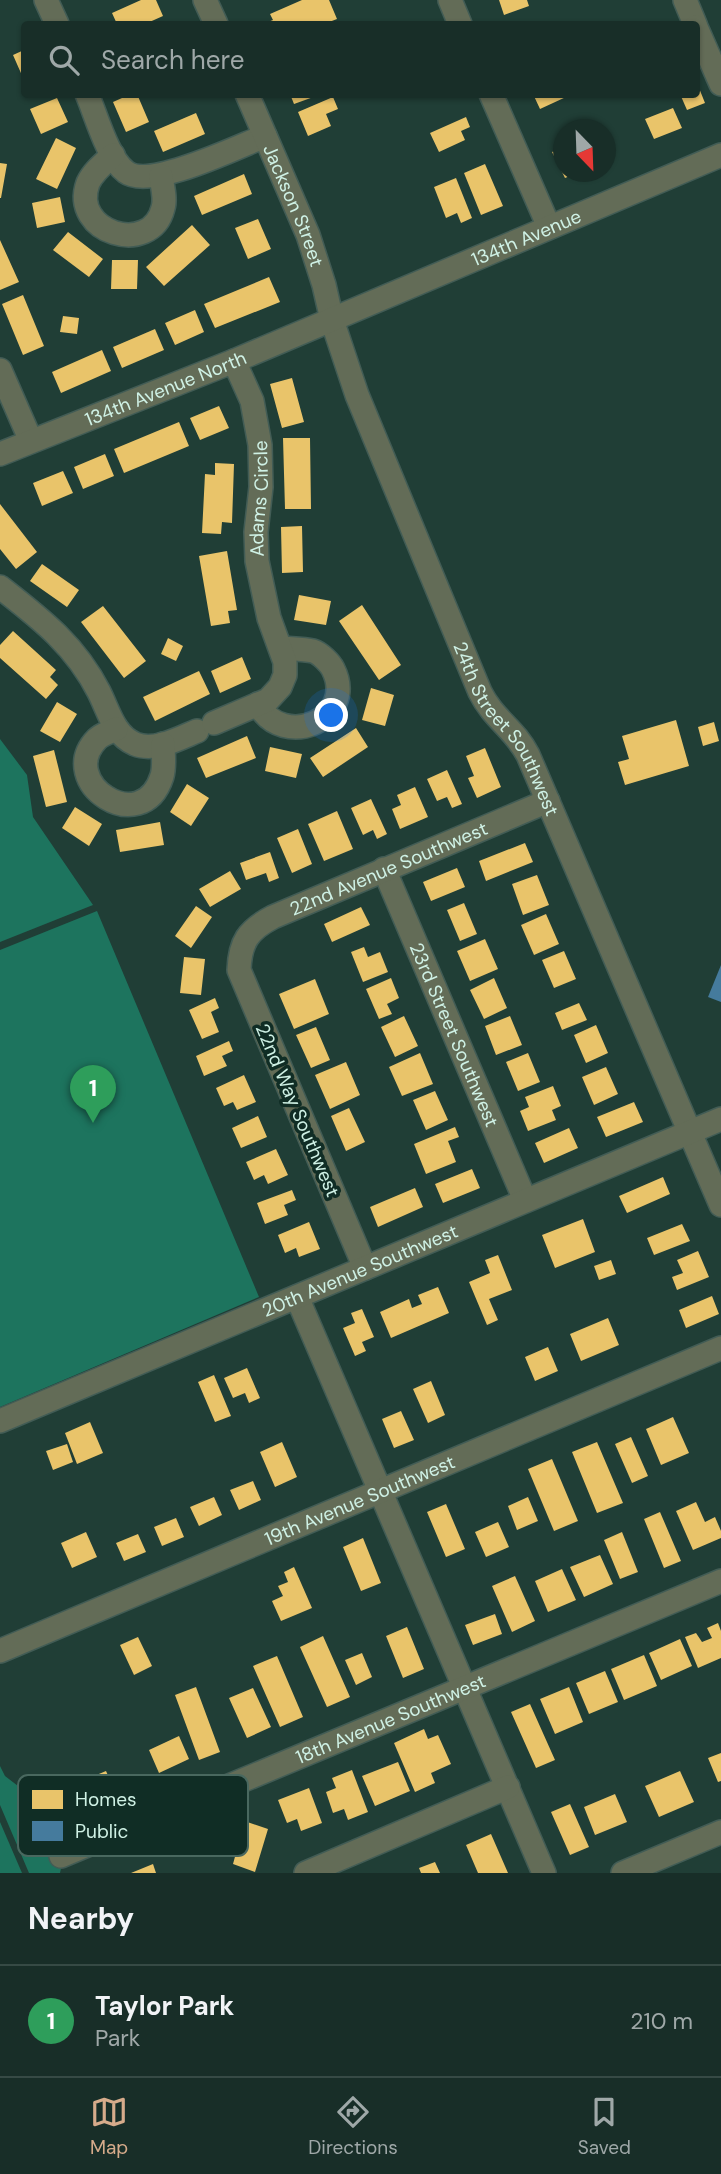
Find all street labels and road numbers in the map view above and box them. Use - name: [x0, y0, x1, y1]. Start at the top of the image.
- street label: Jackson Street: [257, 140, 329, 270]
- street label: 134th Avenue: [468, 204, 585, 272]
- street label: 134th Avenue North: [81, 345, 250, 432]
- street label: Adams Circle: [244, 440, 274, 557]
- street label: 24th Street Southwest: [448, 638, 565, 820]
- street label: 22nd Avenue Southwest: [286, 816, 491, 922]
- street label: 23rd Street Southwest: [404, 939, 504, 1131]
- street label: 22nd Way Southwest: [250, 1020, 345, 1201]
- street label: 20th Avenue Southwest: [258, 1219, 462, 1323]
- street label: 19th Avenue Southwest: [261, 1449, 459, 1551]
- street label: 18th Avenue Southwest: [292, 1668, 490, 1770]

